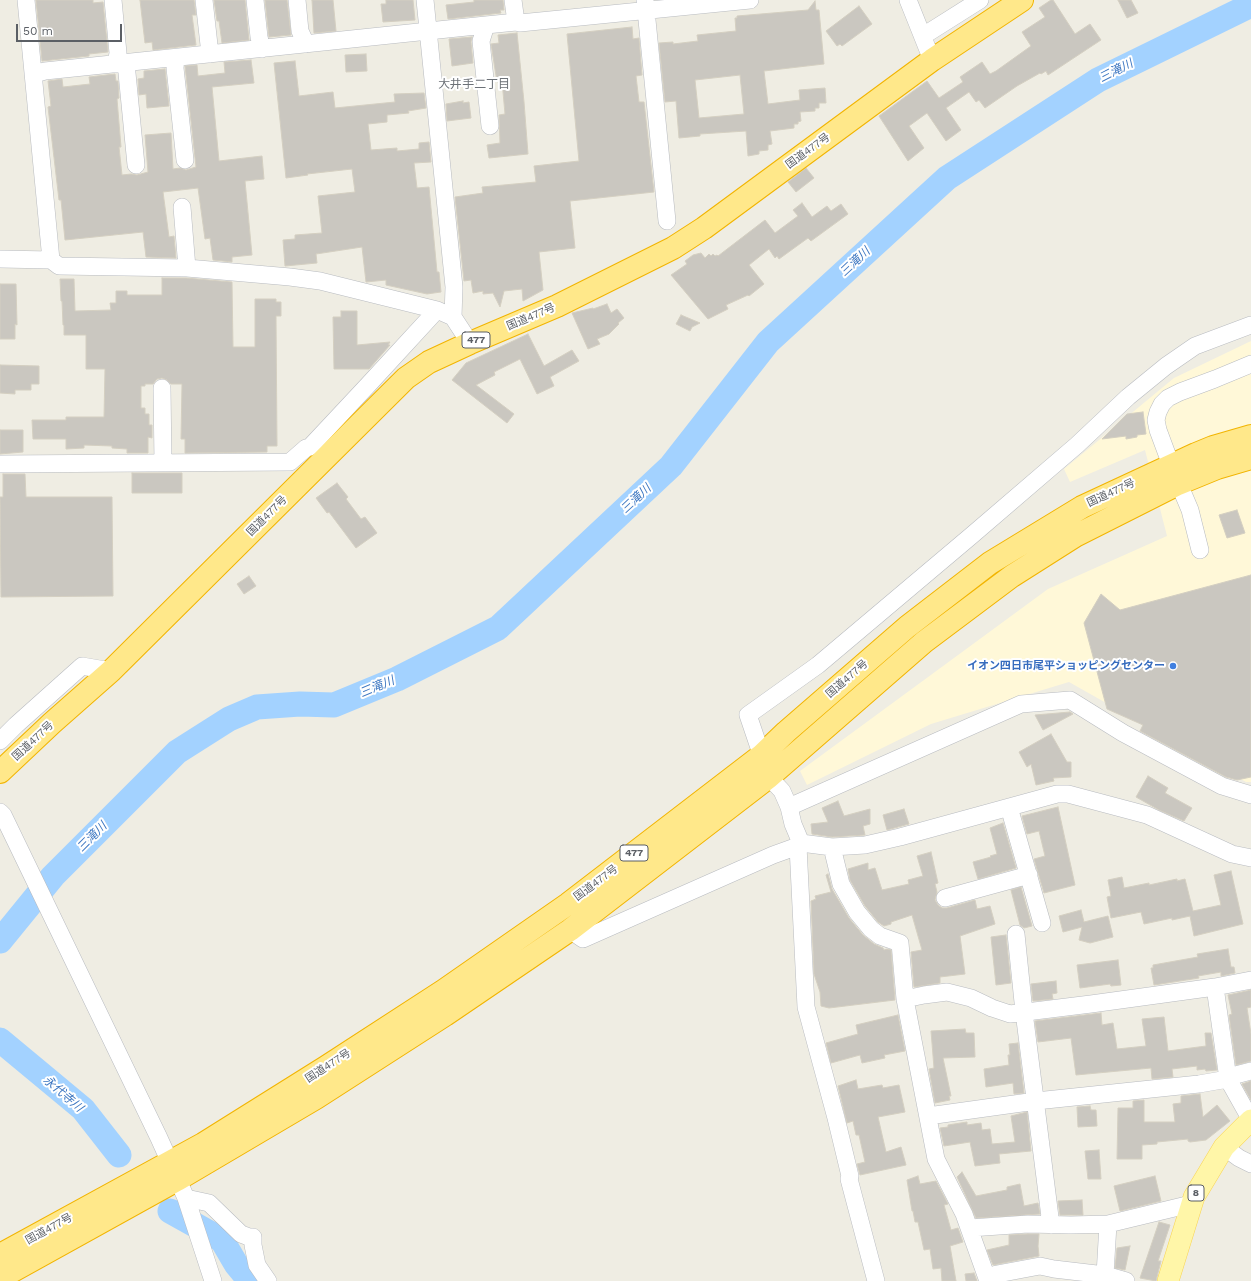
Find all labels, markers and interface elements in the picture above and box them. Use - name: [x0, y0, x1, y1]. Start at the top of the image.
- scale bar: [18, 16, 124, 42]
- text: 50 m: [23, 24, 53, 38]
- water label: 三滝川: [1097, 56, 1135, 86]
- district label: 大井手二丁目: [438, 77, 510, 91]
- street label: 国道477号: [783, 131, 833, 171]
- water label: 三滝川: [837, 244, 873, 280]
- street label: 国道477号: [505, 301, 557, 333]
- road number: 477: [462, 332, 490, 348]
- street label: 国道477号: [1085, 476, 1137, 510]
- water label: 三滝川: [618, 481, 654, 517]
- street label: 国道477号: [244, 493, 290, 539]
- street label: 国道477号: [823, 657, 871, 701]
- place label: イオン四日市尾平ショッピングセンター: [967, 659, 1165, 673]
- marker: イオン四日市尾平ショッピングセンター: [1168, 661, 1178, 671]
- water label: 三滝川: [358, 673, 396, 701]
- street label: 国道477号: [10, 719, 56, 763]
- water label: 三滝川: [74, 819, 110, 855]
- road number: 477: [620, 845, 648, 861]
- street label: 国道477号: [571, 862, 621, 904]
- street label: 国道477号: [303, 1046, 353, 1086]
- water label: 永代寺川: [40, 1073, 86, 1115]
- road number: 8: [1188, 1185, 1204, 1201]
- street label: 国道477号: [23, 1211, 75, 1247]

